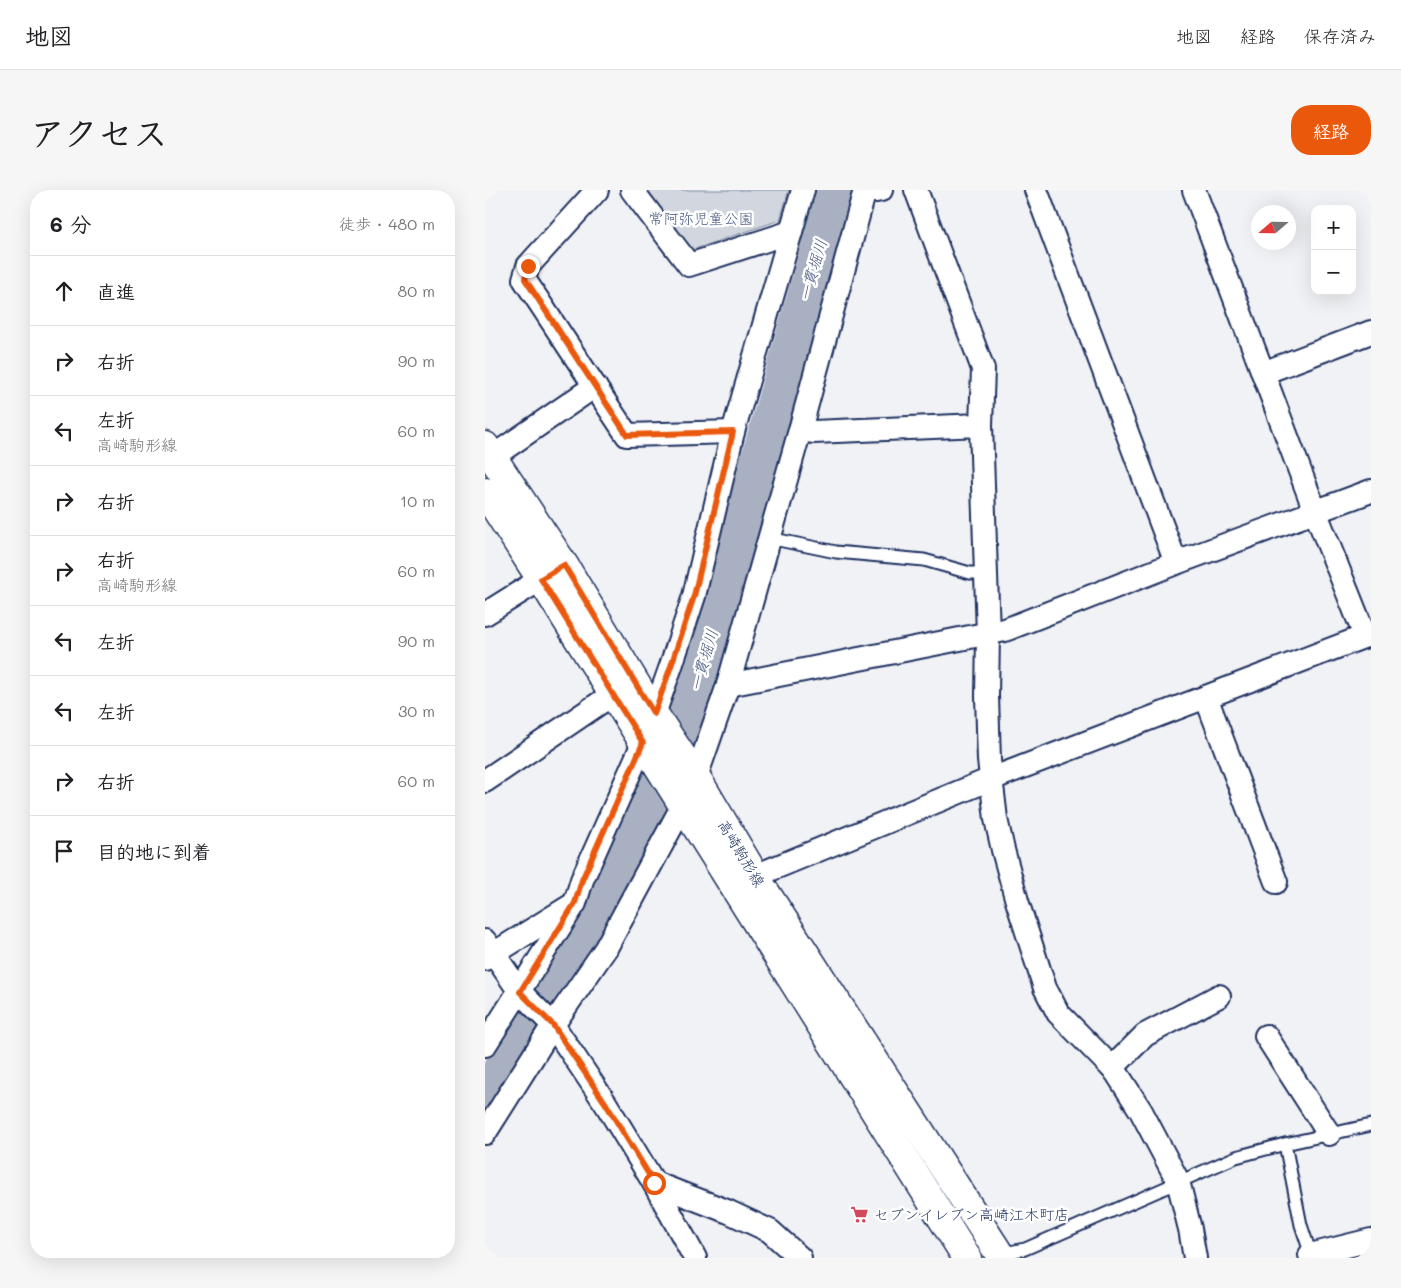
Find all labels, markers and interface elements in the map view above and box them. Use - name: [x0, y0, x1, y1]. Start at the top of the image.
- text: 地図: [25, 20, 73, 51]
- text: 地図: [1176, 24, 1212, 48]
- text: 経路: [1240, 24, 1276, 48]
- text: 保存済み: [1304, 24, 1376, 48]
- button: 経路: [1291, 105, 1371, 155]
- text: アクセス: [30, 109, 168, 155]
- north arrow: [1251, 205, 1296, 250]
- map controls: [1311, 205, 1356, 295]
- button: +: [1311, 205, 1356, 250]
- park label: 常阿弥児童公園: [648, 208, 754, 228]
- text: 6 分: [50, 210, 91, 237]
- text: 徒歩 · 480 m: [339, 213, 435, 234]
- water label: 一貫堀川: [793, 236, 831, 304]
- button: −: [1311, 250, 1356, 295]
- route end: [517, 255, 540, 278]
- icon: ahead: [50, 277, 78, 305]
- text: 直進: [97, 279, 135, 304]
- text: 80 m: [398, 280, 435, 301]
- icon: right: [50, 347, 78, 375]
- text: 右折: [97, 349, 135, 374]
- text: 90 m: [398, 350, 435, 371]
- text: 左折: [97, 407, 135, 432]
- icon: left: [50, 417, 78, 445]
- text: 60 m: [398, 420, 435, 441]
- text: 高崎駒形線: [97, 434, 177, 455]
- icon: right: [50, 487, 78, 515]
- text: 右折: [97, 489, 135, 514]
- text: 10 m: [400, 490, 435, 511]
- text: 右折: [97, 547, 135, 572]
- icon: right: [50, 557, 78, 585]
- text: 60 m: [398, 560, 435, 581]
- text: 高崎駒形線: [97, 574, 177, 595]
- water label: 一貫堀川: [684, 626, 722, 694]
- icon: left: [50, 627, 78, 655]
- text: 左折: [97, 629, 135, 654]
- text: 90 m: [398, 630, 435, 651]
- icon: left: [50, 697, 78, 725]
- text: 左折: [97, 699, 135, 724]
- text: 30 m: [398, 700, 435, 721]
- icon: right: [50, 767, 78, 795]
- text: 右折: [97, 769, 135, 794]
- text: 60 m: [398, 770, 435, 791]
- street label: 高崎駒形線: [714, 816, 770, 890]
- icon: arrive: [50, 837, 78, 865]
- text: 目的地に到着: [97, 839, 211, 864]
- route start: [643, 1172, 666, 1195]
- supermarket icon: セブンイレブン高崎江木町店: [850, 1204, 870, 1224]
- place label: セブンイレブン高崎江木町店: [874, 1204, 1069, 1224]

